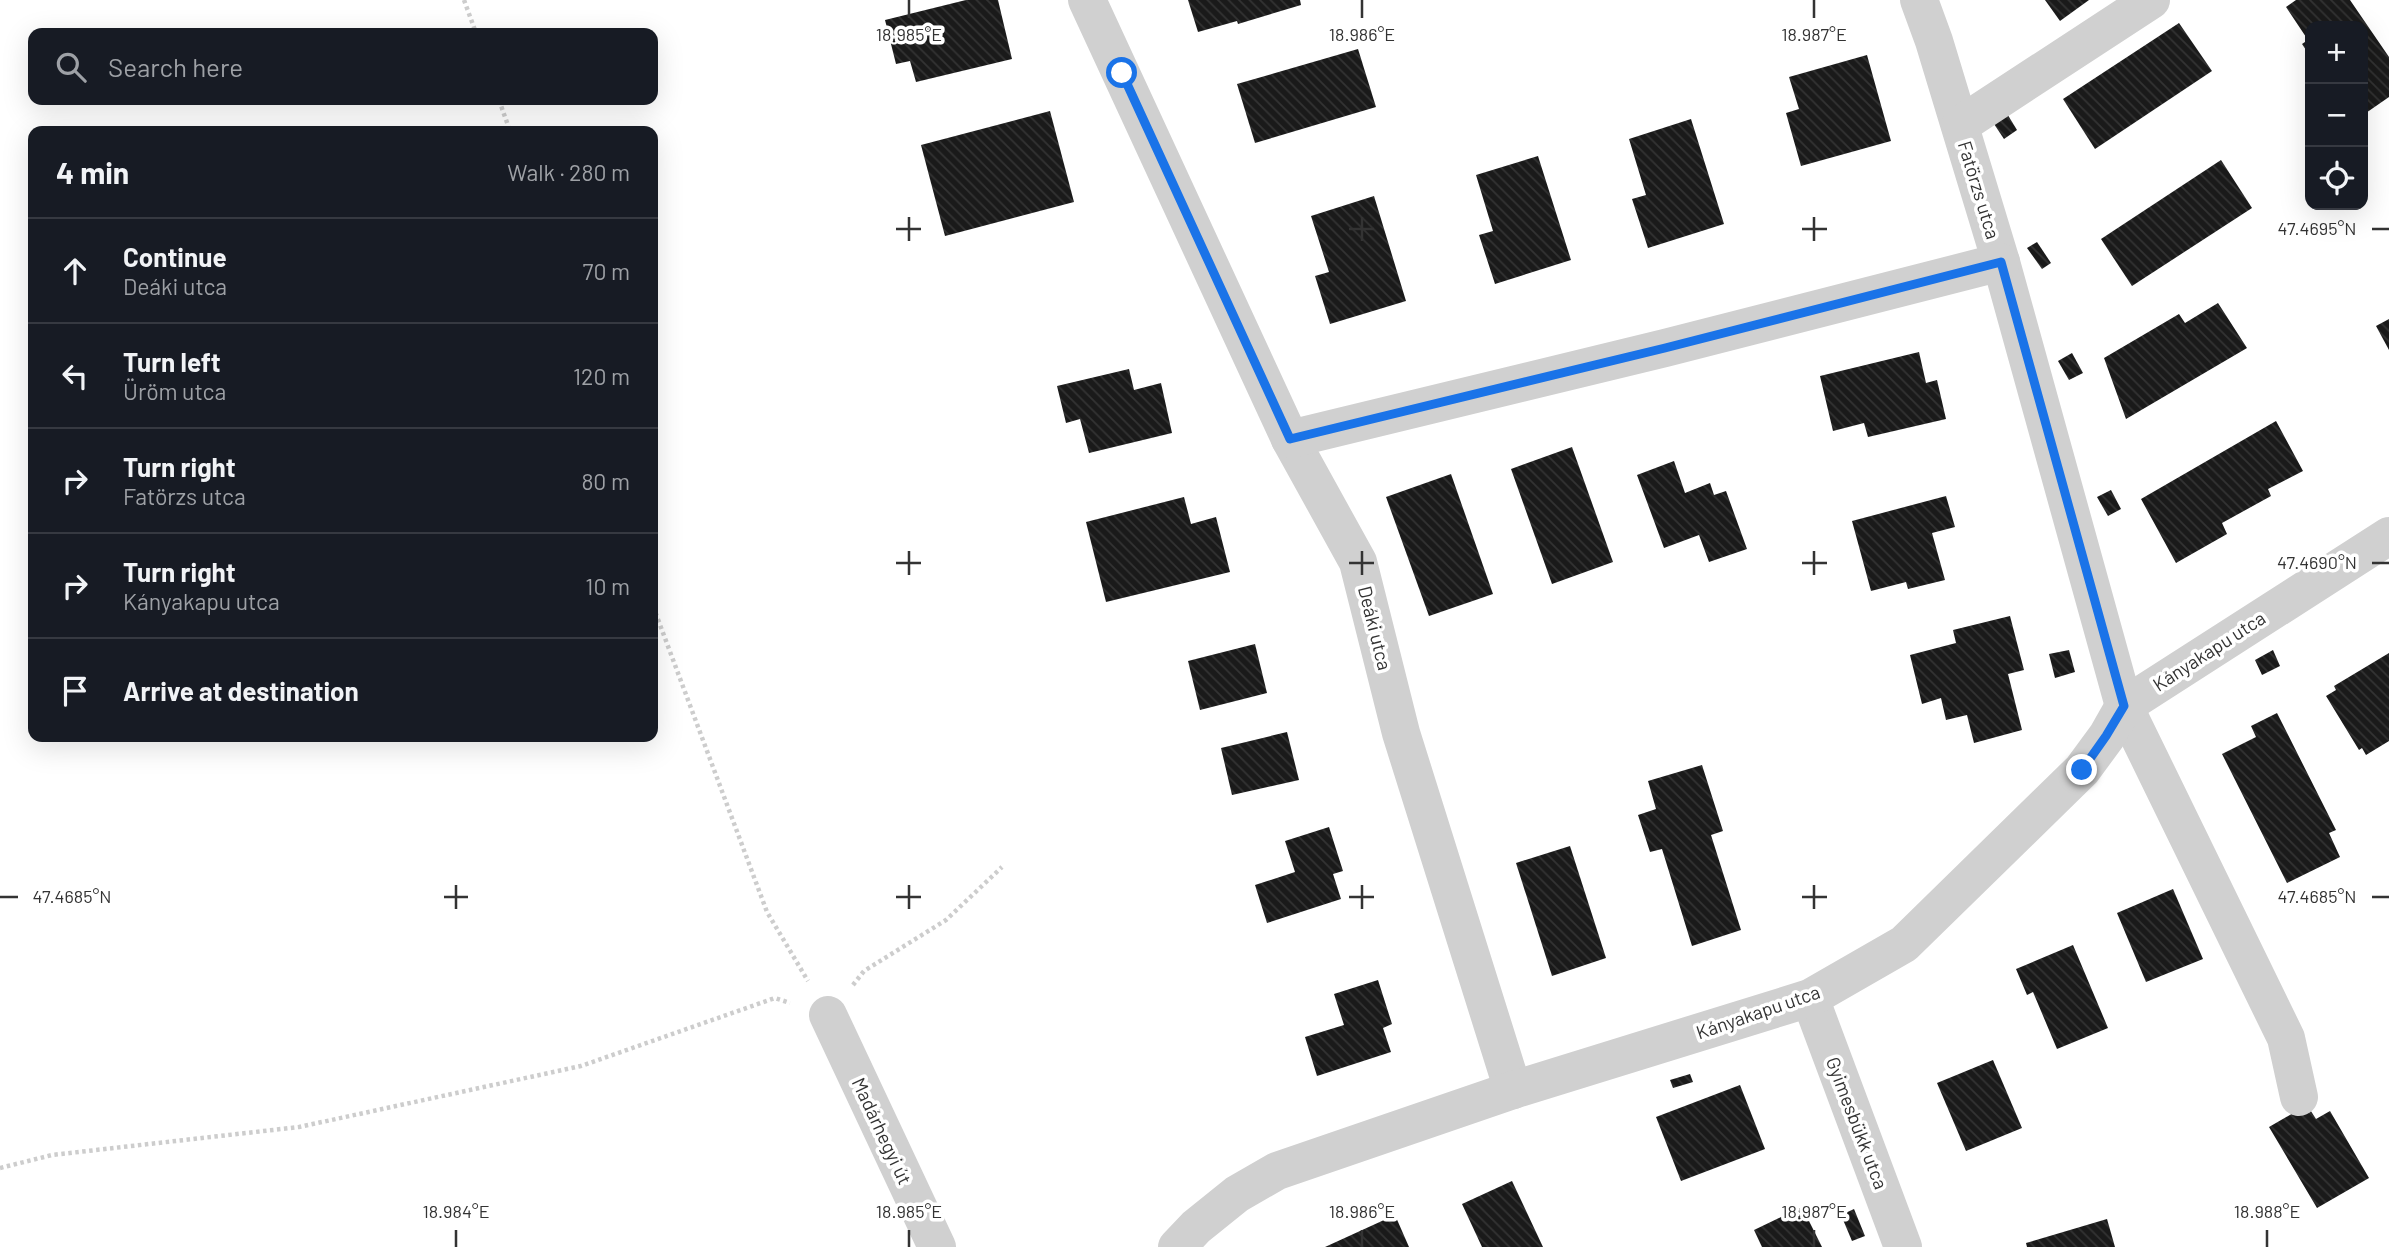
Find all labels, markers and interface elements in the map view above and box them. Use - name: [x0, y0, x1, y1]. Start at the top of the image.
- map controls: [2305, 21, 2368, 210]
- button: +: [2305, 21, 2368, 84]
- text: 18.985°E: [876, 23, 942, 45]
- text: 18.986°E: [1329, 23, 1395, 45]
- text: 18.987°E: [1781, 23, 1847, 45]
- search box: [28, 28, 658, 105]
- icon: search: [52, 48, 90, 86]
- text: Search here: [108, 51, 243, 82]
- route start: [1106, 57, 1137, 88]
- button: −: [2305, 84, 2368, 147]
- street label: Fatörzs utca: [1954, 138, 2005, 242]
- button: locate: [2305, 147, 2368, 210]
- text: 4 min: [56, 154, 129, 190]
- text: Walk · 280 m: [507, 158, 630, 186]
- text: 47.4695°N: [2278, 217, 2356, 239]
- text: Continue: [123, 241, 227, 272]
- icon: ahead: [56, 252, 94, 290]
- text: 70 m: [583, 257, 630, 285]
- text: Deáki utca: [123, 272, 227, 300]
- text: Turn left: [123, 346, 221, 377]
- icon: left: [56, 357, 94, 395]
- text: 120 m: [573, 362, 630, 390]
- text: Üröm utca: [123, 377, 226, 405]
- text: Turn right: [123, 451, 236, 482]
- icon: right: [56, 462, 94, 500]
- text: 80 m: [581, 467, 630, 495]
- text: Fatörzs utca: [123, 482, 246, 510]
- text: 47.4690°N: [2277, 551, 2357, 573]
- text: Turn right: [123, 556, 236, 587]
- icon: right: [56, 567, 94, 605]
- text: 10 m: [585, 572, 630, 600]
- street label: Deáki utca: [1354, 583, 1397, 672]
- text: Kányakapu utca: [123, 587, 280, 615]
- street label: Kányakapu utca: [2148, 606, 2269, 696]
- icon: arrive: [56, 672, 94, 710]
- text: Arrive at destination: [123, 675, 359, 706]
- route end: [2066, 754, 2097, 785]
- text: 47.4685°N: [33, 885, 111, 907]
- text: 47.4685°N: [2278, 885, 2356, 907]
- street label: Kányakapu utca: [1693, 980, 1823, 1043]
- street label: Gyimesbükk utca: [1822, 1053, 1893, 1192]
- street label: Madárhegyi út: [848, 1074, 917, 1188]
- text: 18.984°E: [422, 1200, 490, 1222]
- text: 18.985°E: [876, 1200, 942, 1222]
- text: 18.986°E: [1329, 1200, 1395, 1222]
- text: 18.987°E: [1781, 1200, 1847, 1222]
- text: 18.988°E: [2234, 1200, 2300, 1222]

